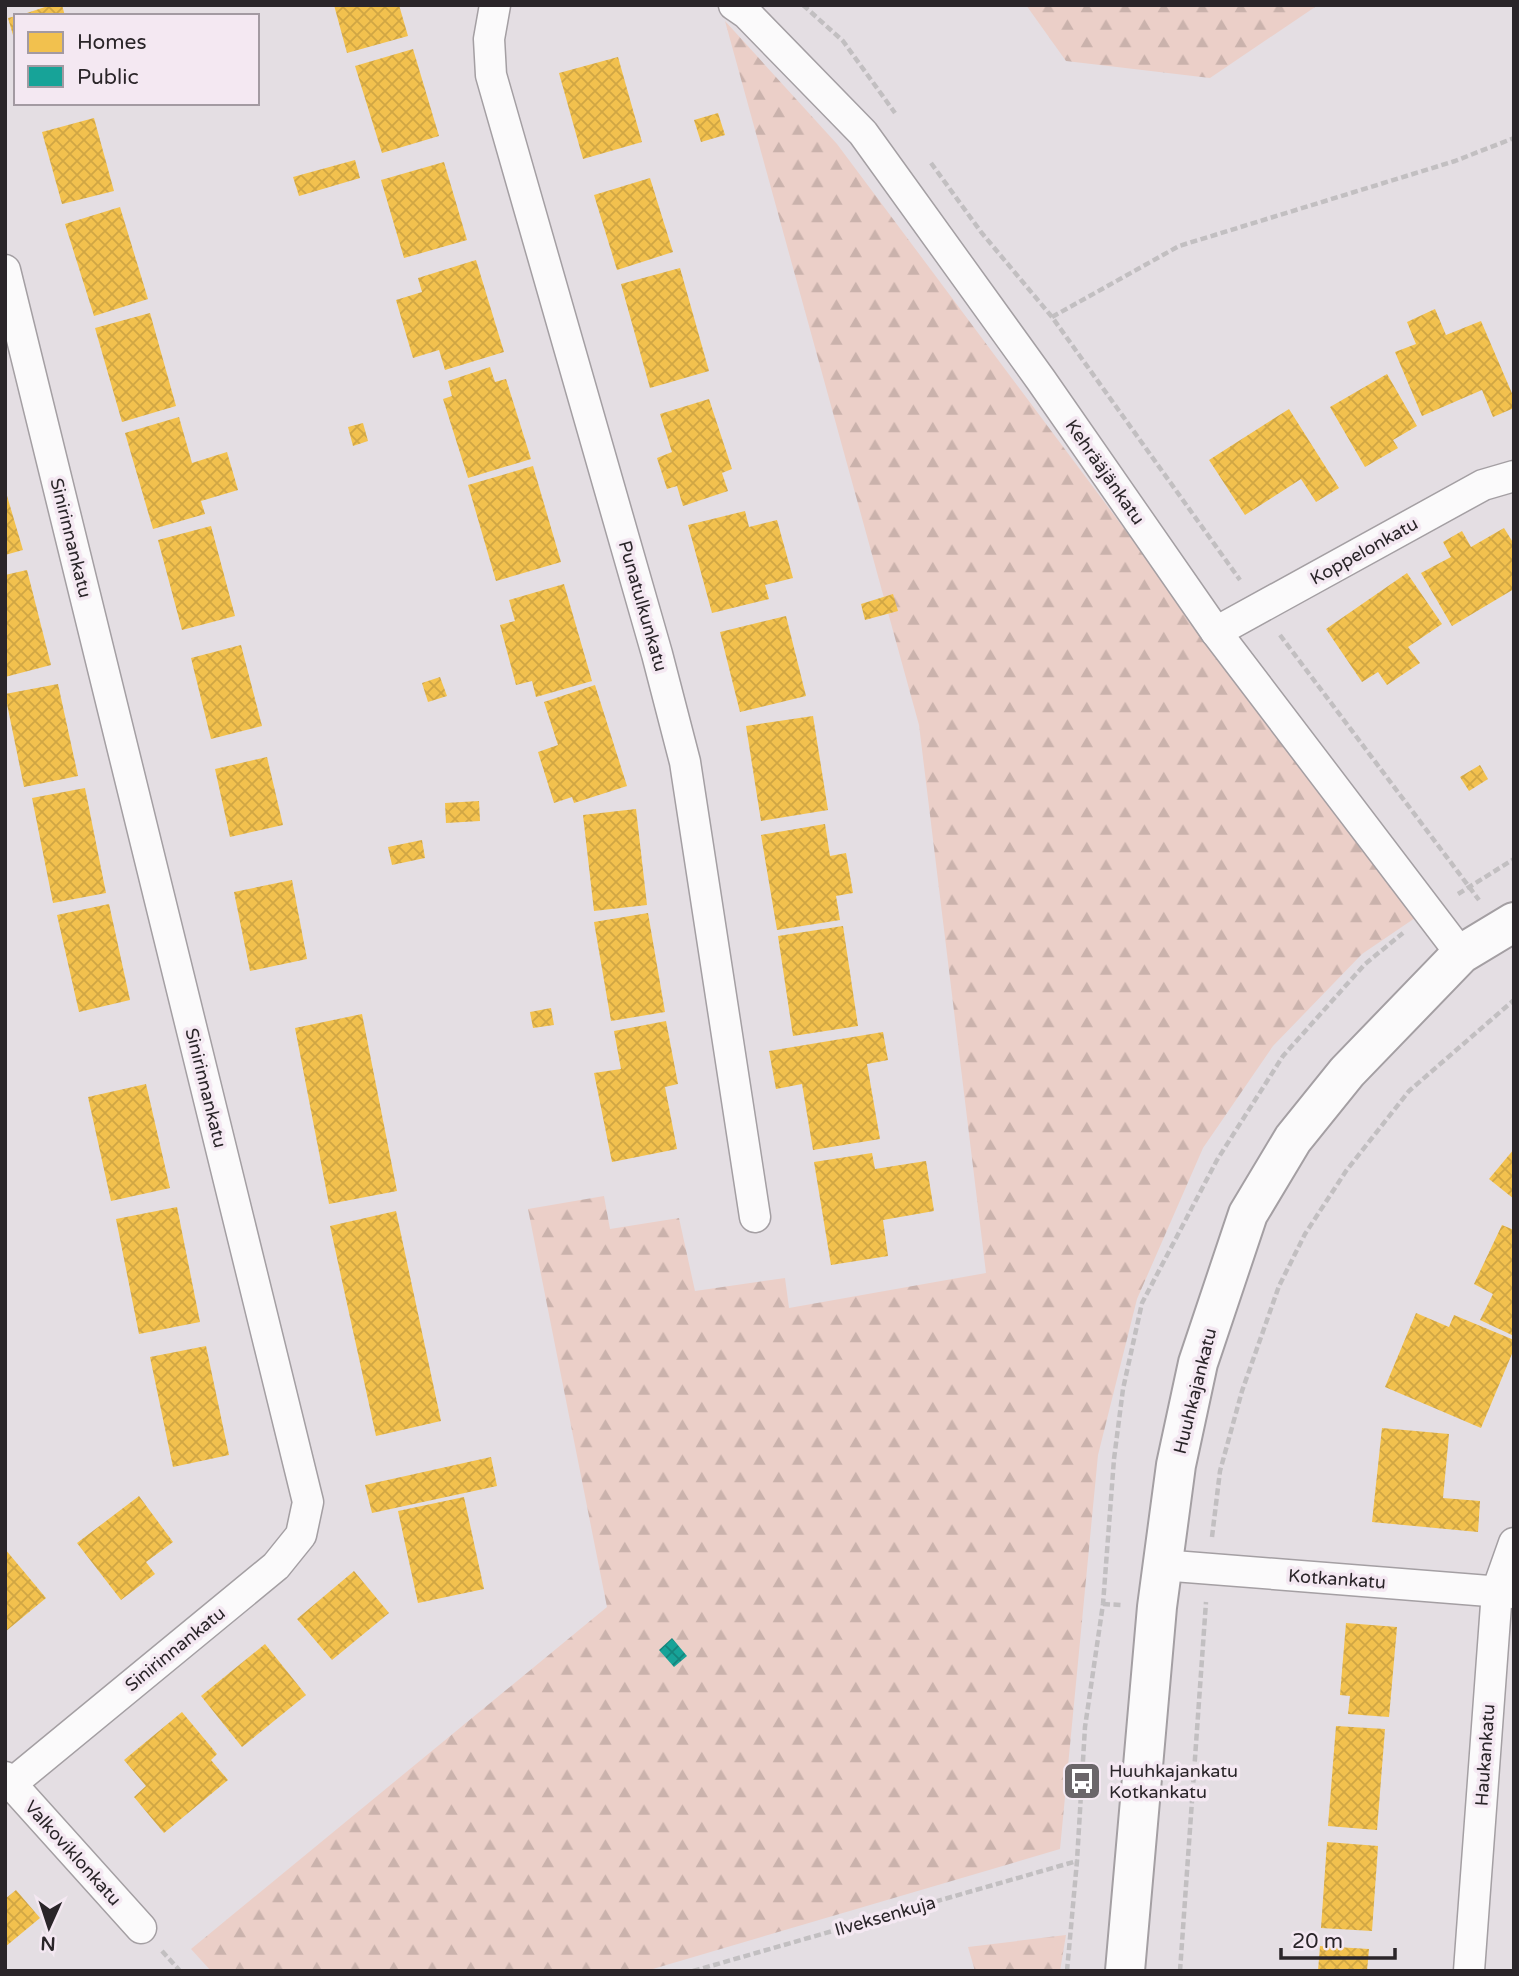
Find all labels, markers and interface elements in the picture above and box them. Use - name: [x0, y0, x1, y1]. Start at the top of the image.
- legend: [14, 14, 259, 105]
- text: Homes: [77, 30, 147, 55]
- text: Public: [77, 65, 139, 90]
- street label: Kehrääjänkatu: [1061, 415, 1149, 529]
- street label: Sinirinnankatu: [45, 476, 97, 600]
- street label: Koppelonkatu: [1306, 512, 1422, 590]
- street label: Punatulkunkatu: [614, 538, 672, 674]
- street label: Sinirinnankatu: [180, 1026, 232, 1150]
- street label: Huuhkajankatu: [1169, 1326, 1221, 1456]
- street label: Kotkankatu: [1287, 1565, 1387, 1593]
- street label: Sinirinnankatu: [120, 1602, 230, 1696]
- street label: Haukankatu: [1470, 1703, 1500, 1807]
- bus stop icon: Huuhkajankatu Kotkankatu: [1061, 1760, 1103, 1802]
- place label: Huuhkajankatu Kotkankatu: [1109, 1760, 1238, 1803]
- street label: Valkoviklonkatu: [20, 1796, 126, 1910]
- street label: Ilveksenkuja: [832, 1891, 938, 1941]
- north arrow: [14, 1892, 84, 1962]
- scale bar: [1281, 1916, 1395, 1960]
- text: 20 m: [1292, 1929, 1343, 1954]
- text: N: [40, 1932, 56, 1954]

